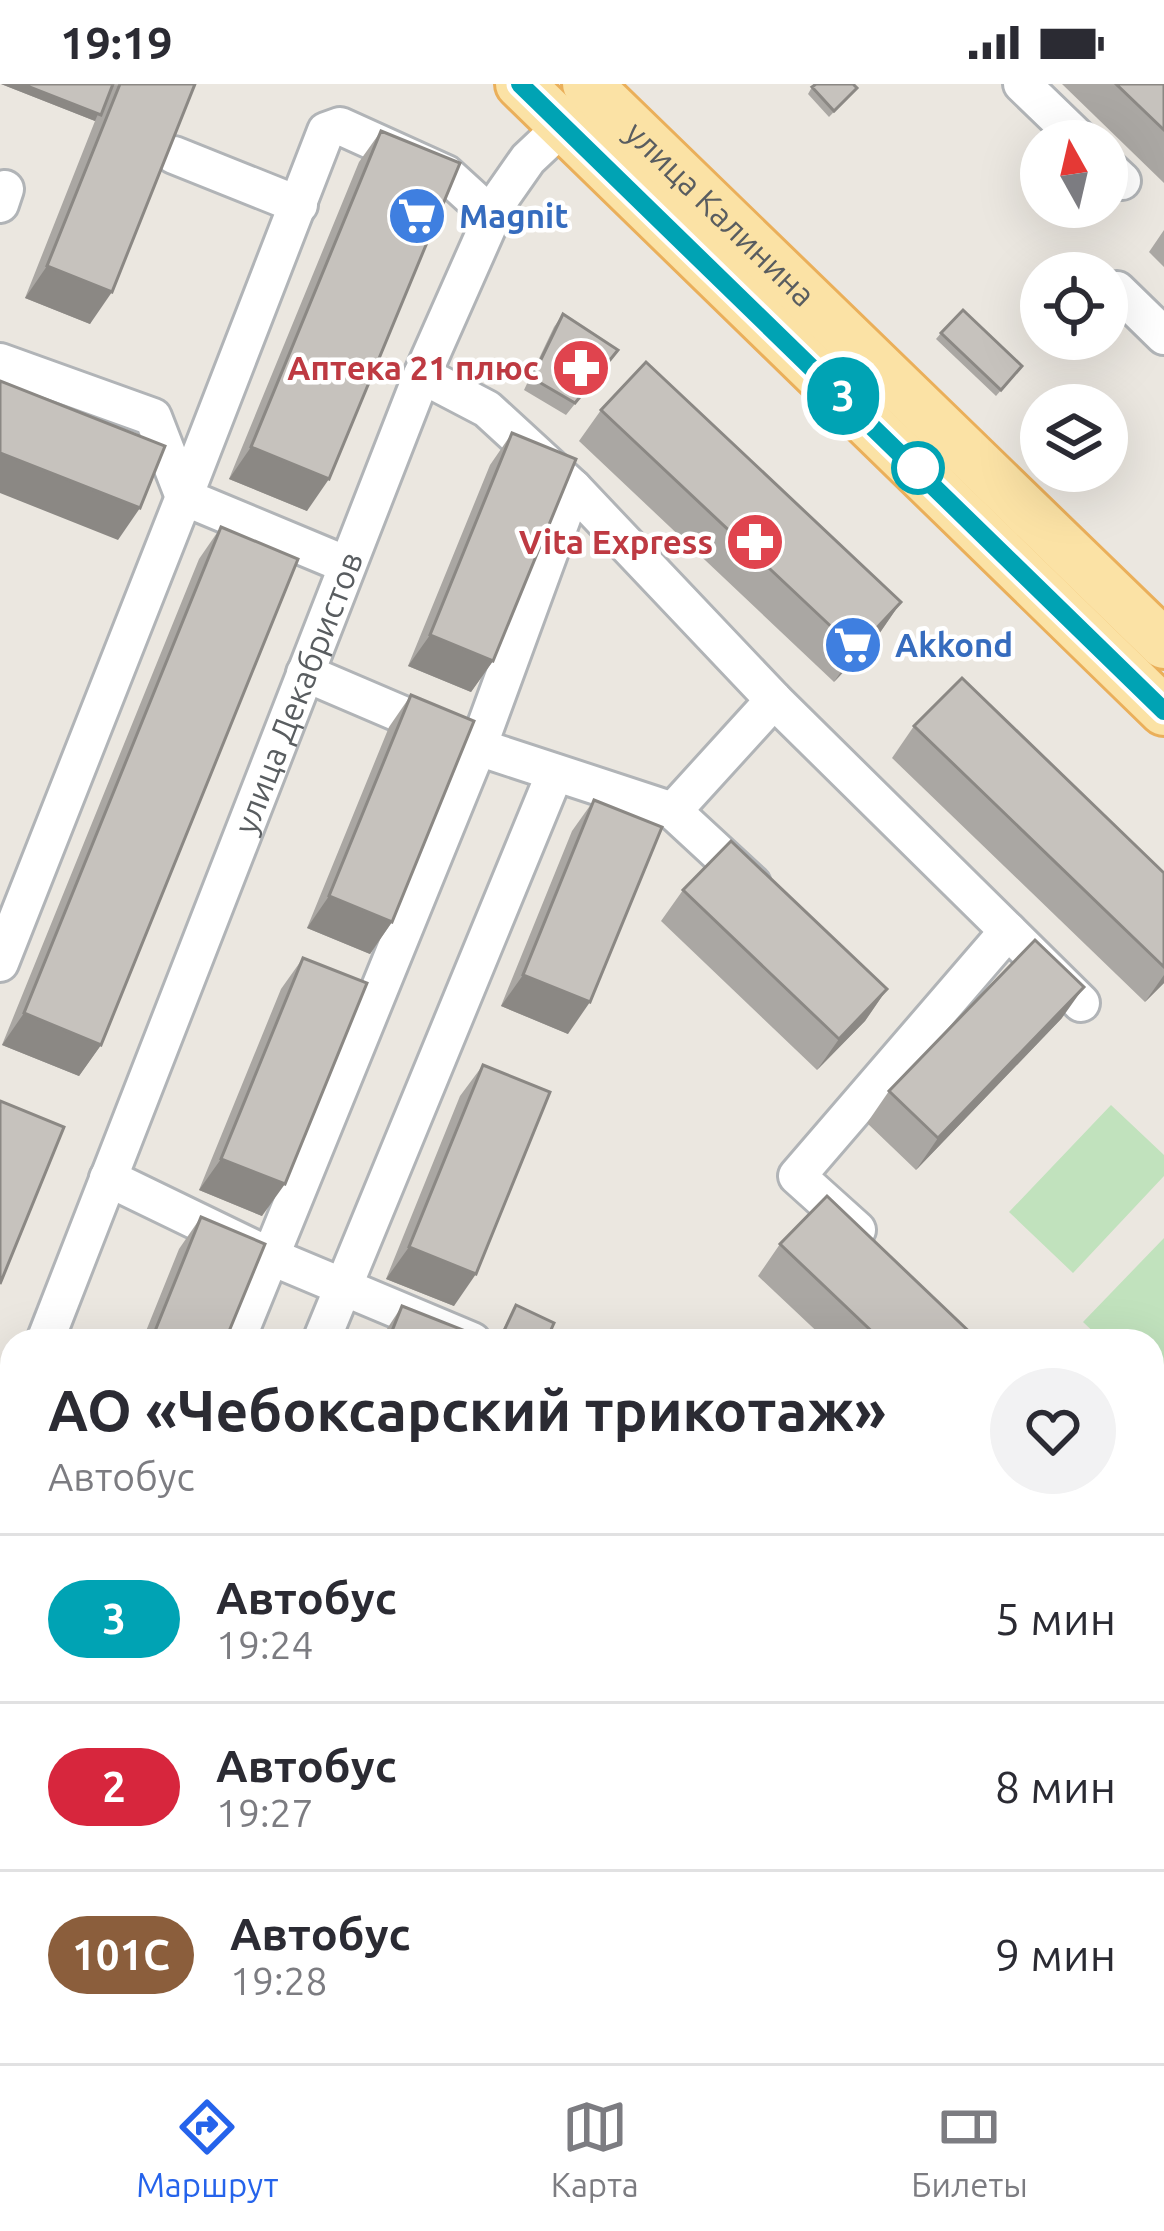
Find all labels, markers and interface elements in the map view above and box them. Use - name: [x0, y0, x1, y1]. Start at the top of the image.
- text: 19:19: [60, 17, 173, 68]
- street label: улица Калинина: [619, 113, 823, 313]
- north arrow: [1020, 120, 1128, 228]
- map controls: [1020, 120, 1128, 492]
- supermarket icon: Magnit: [386, 185, 448, 247]
- place label: Magnit: [459, 197, 568, 234]
- button: locate: [1020, 252, 1128, 360]
- pharmacy icon: Аптека 21 плюс: [550, 337, 612, 399]
- place label: Аптека 21 плюс: [287, 349, 539, 386]
- line badge: 3: [804, 357, 882, 435]
- text: 3: [831, 372, 855, 419]
- button: layers: [1020, 384, 1128, 492]
- unlabelled marker: [893, 443, 943, 493]
- pharmacy icon: Vita Express: [724, 511, 786, 573]
- place label: Vita Express: [519, 523, 713, 560]
- street label: улица Декабристов: [226, 546, 369, 839]
- supermarket icon: Akkond: [822, 614, 884, 676]
- place label: Akkond: [895, 626, 1013, 663]
- button: heart: [990, 1368, 1116, 1494]
- text: АО «Чебоксарский трикотаж»: [48, 1378, 886, 1442]
- text: Автобус: [48, 1455, 195, 1498]
- text: Автобус: [216, 1572, 397, 1623]
- text: 5 мин: [995, 1593, 1116, 1644]
- text: 3: [102, 1595, 126, 1642]
- text: 19:24: [216, 1623, 314, 1666]
- text: Автобус: [216, 1740, 397, 1791]
- text: 8 мин: [995, 1761, 1116, 1812]
- text: 2: [102, 1763, 126, 1810]
- text: 19:27: [216, 1791, 314, 1834]
- text: Автобус: [230, 1908, 411, 1959]
- text: 9 мин: [995, 1929, 1116, 1980]
- text: 101С: [72, 1931, 170, 1978]
- text: 19:28: [230, 1959, 327, 2002]
- tab: Маршрут: [136, 2094, 278, 2203]
- tab: Карта: [551, 2094, 639, 2203]
- tab: Билеты: [911, 2094, 1028, 2203]

